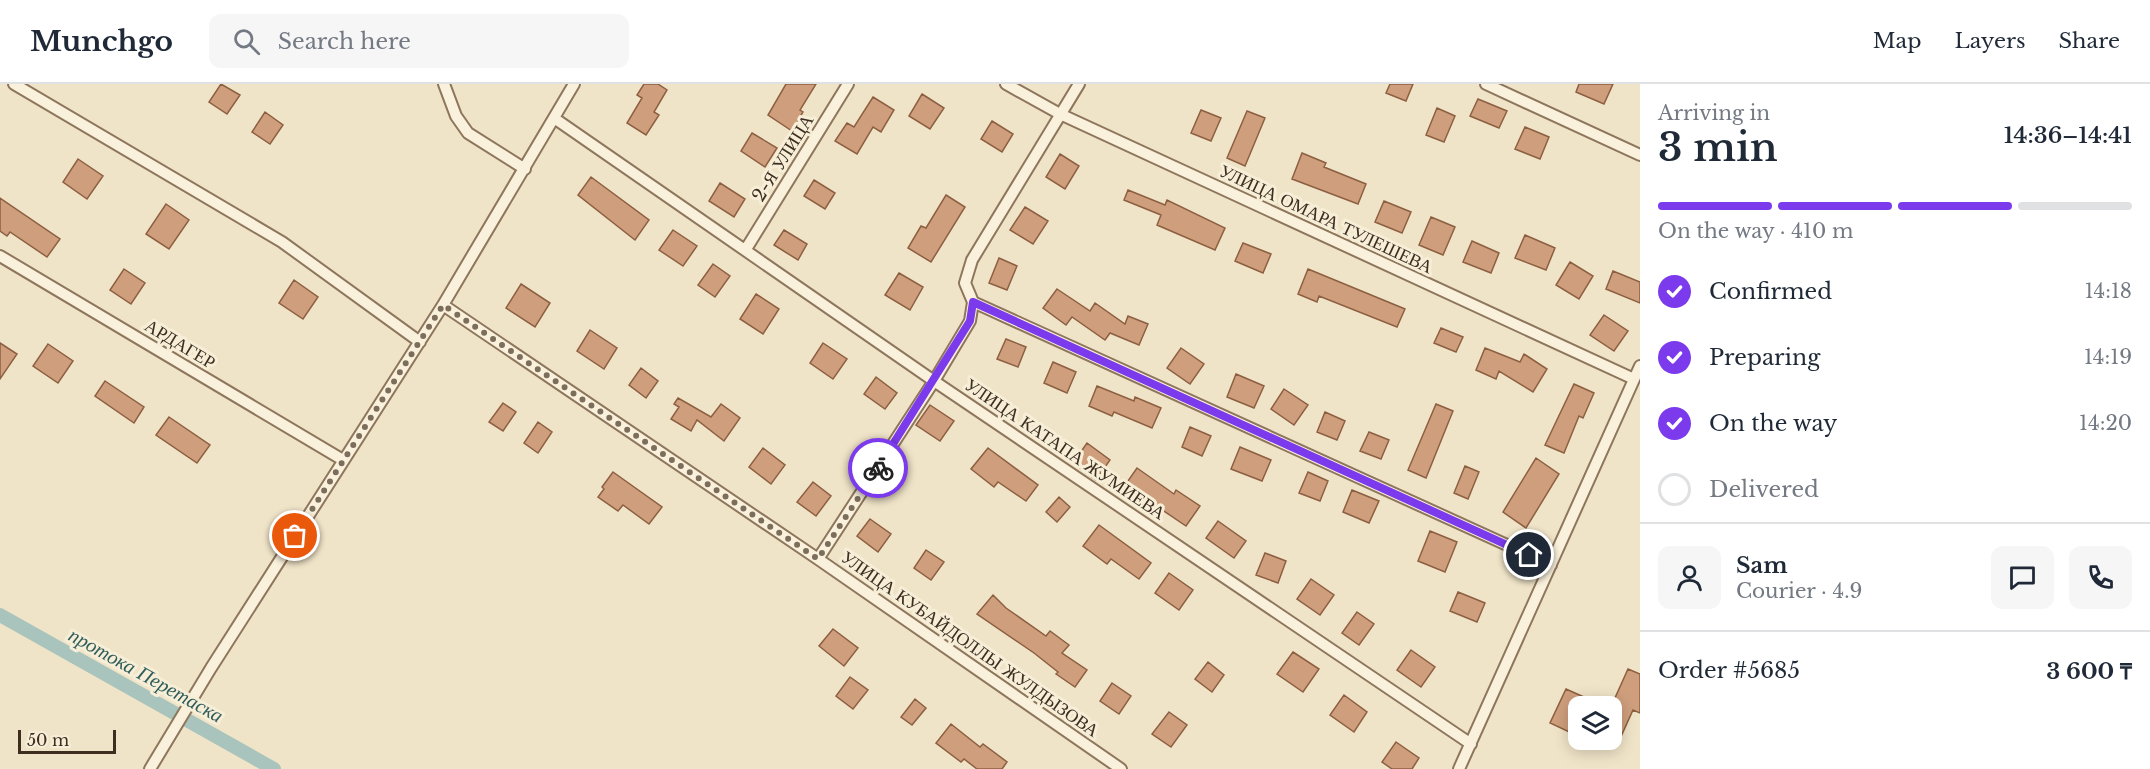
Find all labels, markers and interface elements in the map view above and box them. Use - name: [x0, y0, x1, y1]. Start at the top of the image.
- search box: [209, 14, 629, 68]
- text: Munchgo: [30, 24, 173, 59]
- icon: search: [230, 25, 263, 58]
- text: Search here: [278, 28, 411, 55]
- text: Map: [1873, 28, 1922, 54]
- text: Layers: [1955, 28, 2026, 54]
- text: Share: [2059, 28, 2120, 54]
- text: Arriving in: [1658, 101, 1770, 125]
- street label: 2-Я УЛИЦА: [748, 110, 818, 206]
- text: 14:36–14:41: [2004, 122, 2132, 149]
- text: 3 min: [1658, 123, 1778, 172]
- street label: УЛИЦА ОМАРА ТУЛЕШЕВА: [1216, 160, 1436, 278]
- text: On the way · 410 m: [1658, 219, 1853, 243]
- icon: check: [1658, 275, 1691, 308]
- text: Confirmed: [1709, 278, 1832, 305]
- text: 14:18: [2085, 279, 2132, 303]
- street label: АРДАГЕР: [141, 314, 219, 374]
- icon: check: [1658, 341, 1691, 374]
- text: Preparing: [1709, 344, 1820, 371]
- text: 14:19: [2084, 345, 2132, 369]
- street label: УЛИЦА КАТАПА ЖУМИЕВА: [960, 374, 1170, 524]
- icon: check: [1658, 407, 1691, 440]
- text: On the way: [1709, 410, 1837, 437]
- text: 14:20: [2079, 411, 2132, 435]
- courier: [848, 438, 908, 498]
- icon: bike: [862, 452, 895, 485]
- text: Delivered: [1709, 476, 1819, 503]
- pin: [269, 510, 320, 561]
- icon: bag: [278, 519, 311, 552]
- pin: [1503, 529, 1554, 580]
- icon: home: [1512, 538, 1545, 571]
- street label: УЛИЦА КУБАЙДОЛЛЫ ЖУЛДЫЗОВА: [837, 546, 1103, 742]
- button: person: [1658, 546, 1721, 609]
- button: chat: [1991, 546, 2054, 609]
- button: phone: [2069, 546, 2132, 609]
- text: Sam: [1736, 552, 1788, 579]
- text: Courier · 4.9: [1736, 579, 1862, 603]
- water label: протока Перетаска: [64, 623, 228, 727]
- text: Order #5685: [1658, 657, 1800, 684]
- text: 3 600 ₸: [2046, 658, 2132, 685]
- map controls: [1568, 696, 1622, 750]
- button: layers: [1568, 696, 1622, 750]
- scale bar: [18, 727, 116, 754]
- text: 50 m: [27, 730, 69, 750]

